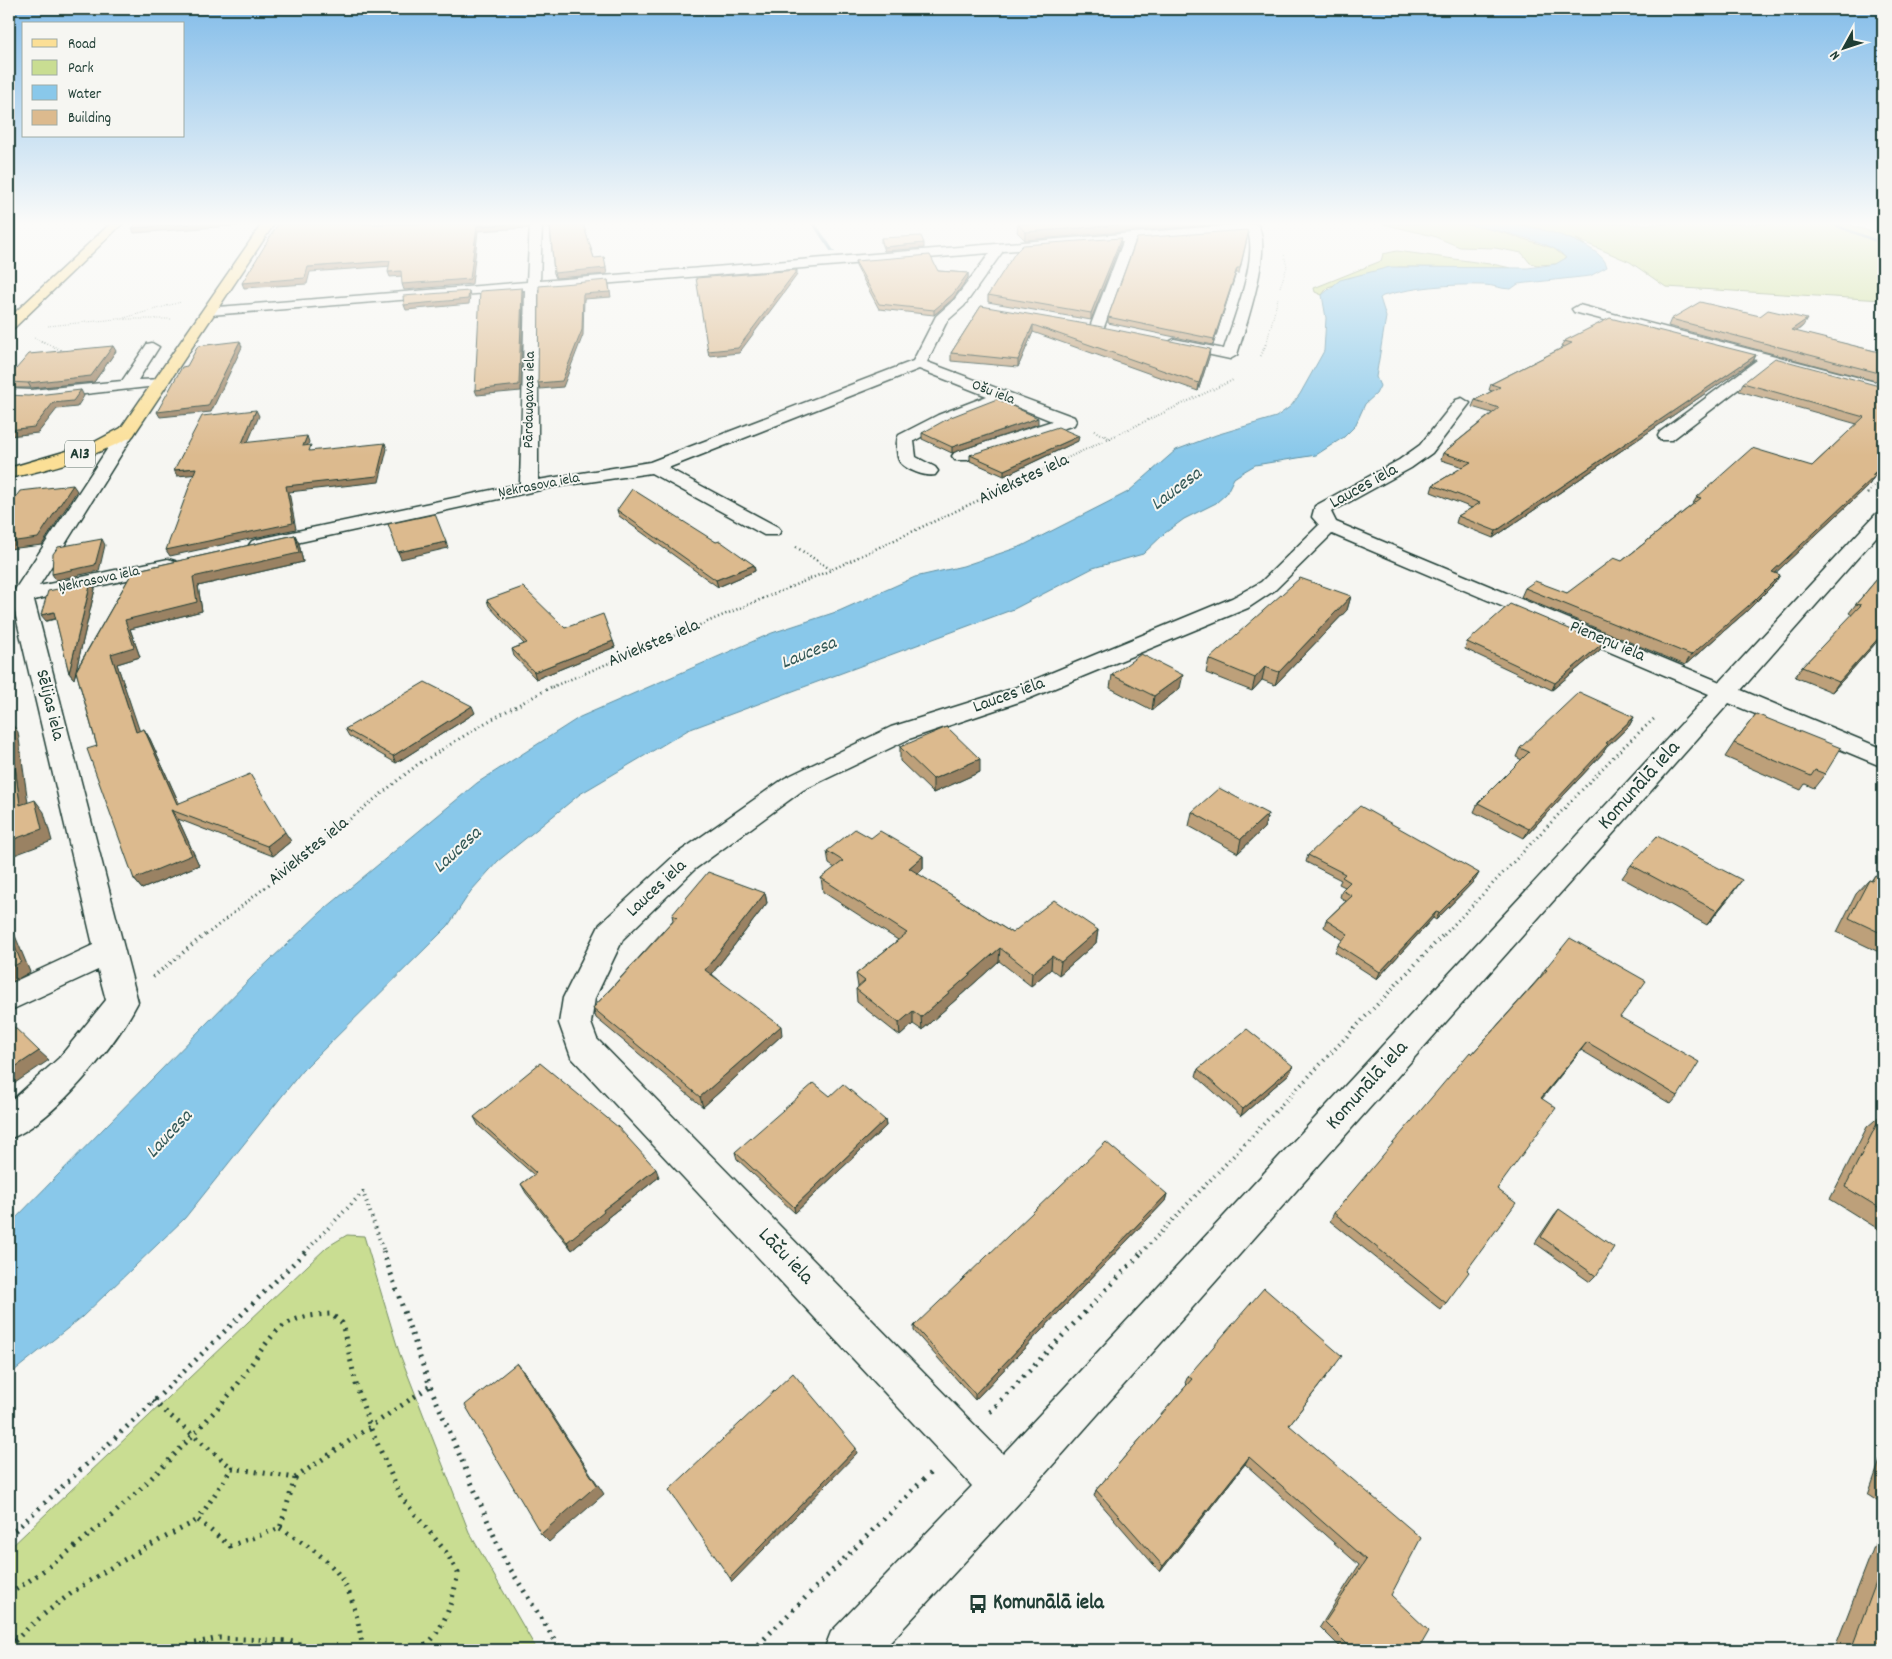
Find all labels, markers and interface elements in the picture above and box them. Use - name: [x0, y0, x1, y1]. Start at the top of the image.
- legend: [22, 22, 185, 138]
- north arrow: [1820, 22, 1870, 72]
- text: Road: [68, 34, 96, 56]
- text: N: [1826, 46, 1845, 64]
- text: Park: [68, 58, 94, 80]
- text: Water: [68, 84, 102, 106]
- text: Building: [68, 108, 111, 130]
- street label: Pārdaugavas iela: [518, 350, 542, 449]
- street label: Ošu iela: [968, 375, 1019, 412]
- road number: A13: [65, 440, 95, 468]
- street label: Aiviekstes iela: [975, 448, 1074, 512]
- street label: Lauces iela: [1325, 458, 1403, 516]
- water label: Laucesa: [1146, 461, 1209, 518]
- street label: Ņekrasova iela: [496, 467, 582, 505]
- street label: Ņekrasova iela: [56, 560, 143, 599]
- street label: Aiviekstes iela: [604, 613, 704, 674]
- street label: Pieneņu iela: [1565, 615, 1649, 669]
- water label: Laucesa: [777, 630, 842, 677]
- street label: Sēlijas iela: [28, 667, 70, 744]
- street label: Lauces iela: [970, 671, 1049, 720]
- street label: Komunālā iela: [1592, 734, 1689, 837]
- street label: Aiviekstes iela: [263, 811, 355, 892]
- water label: Laucesa: [428, 821, 489, 881]
- street label: Lauces iela: [621, 854, 693, 923]
- street label: Komunālā iela: [1320, 1034, 1417, 1137]
- water label: Laucesa: [140, 1104, 200, 1165]
- street label: Lāču iela: [750, 1222, 821, 1293]
- place label: Komunālā iela: [993, 1589, 1105, 1619]
- bus stop icon: Komunālā iela: [967, 1593, 989, 1615]

